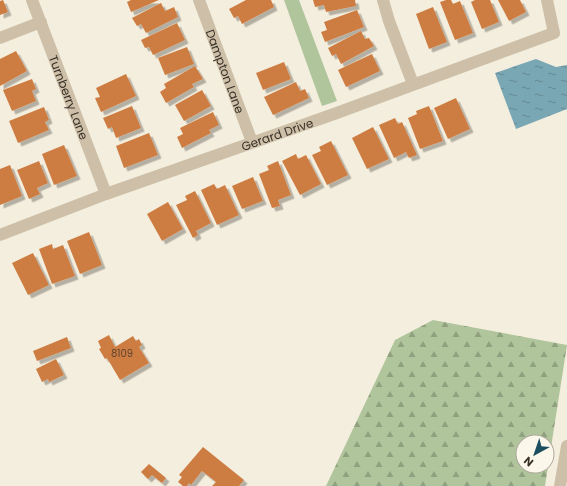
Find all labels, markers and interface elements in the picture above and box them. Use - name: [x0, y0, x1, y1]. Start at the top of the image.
- street label: Dampton Lane: [202, 27, 249, 116]
- street label: Turnberry Lane: [45, 52, 93, 142]
- street label: Gerard Drive: [239, 113, 315, 154]
- house number: 8109: [111, 346, 133, 361]
- north arrow: [515, 434, 555, 474]
- text: N: [520, 453, 537, 470]

